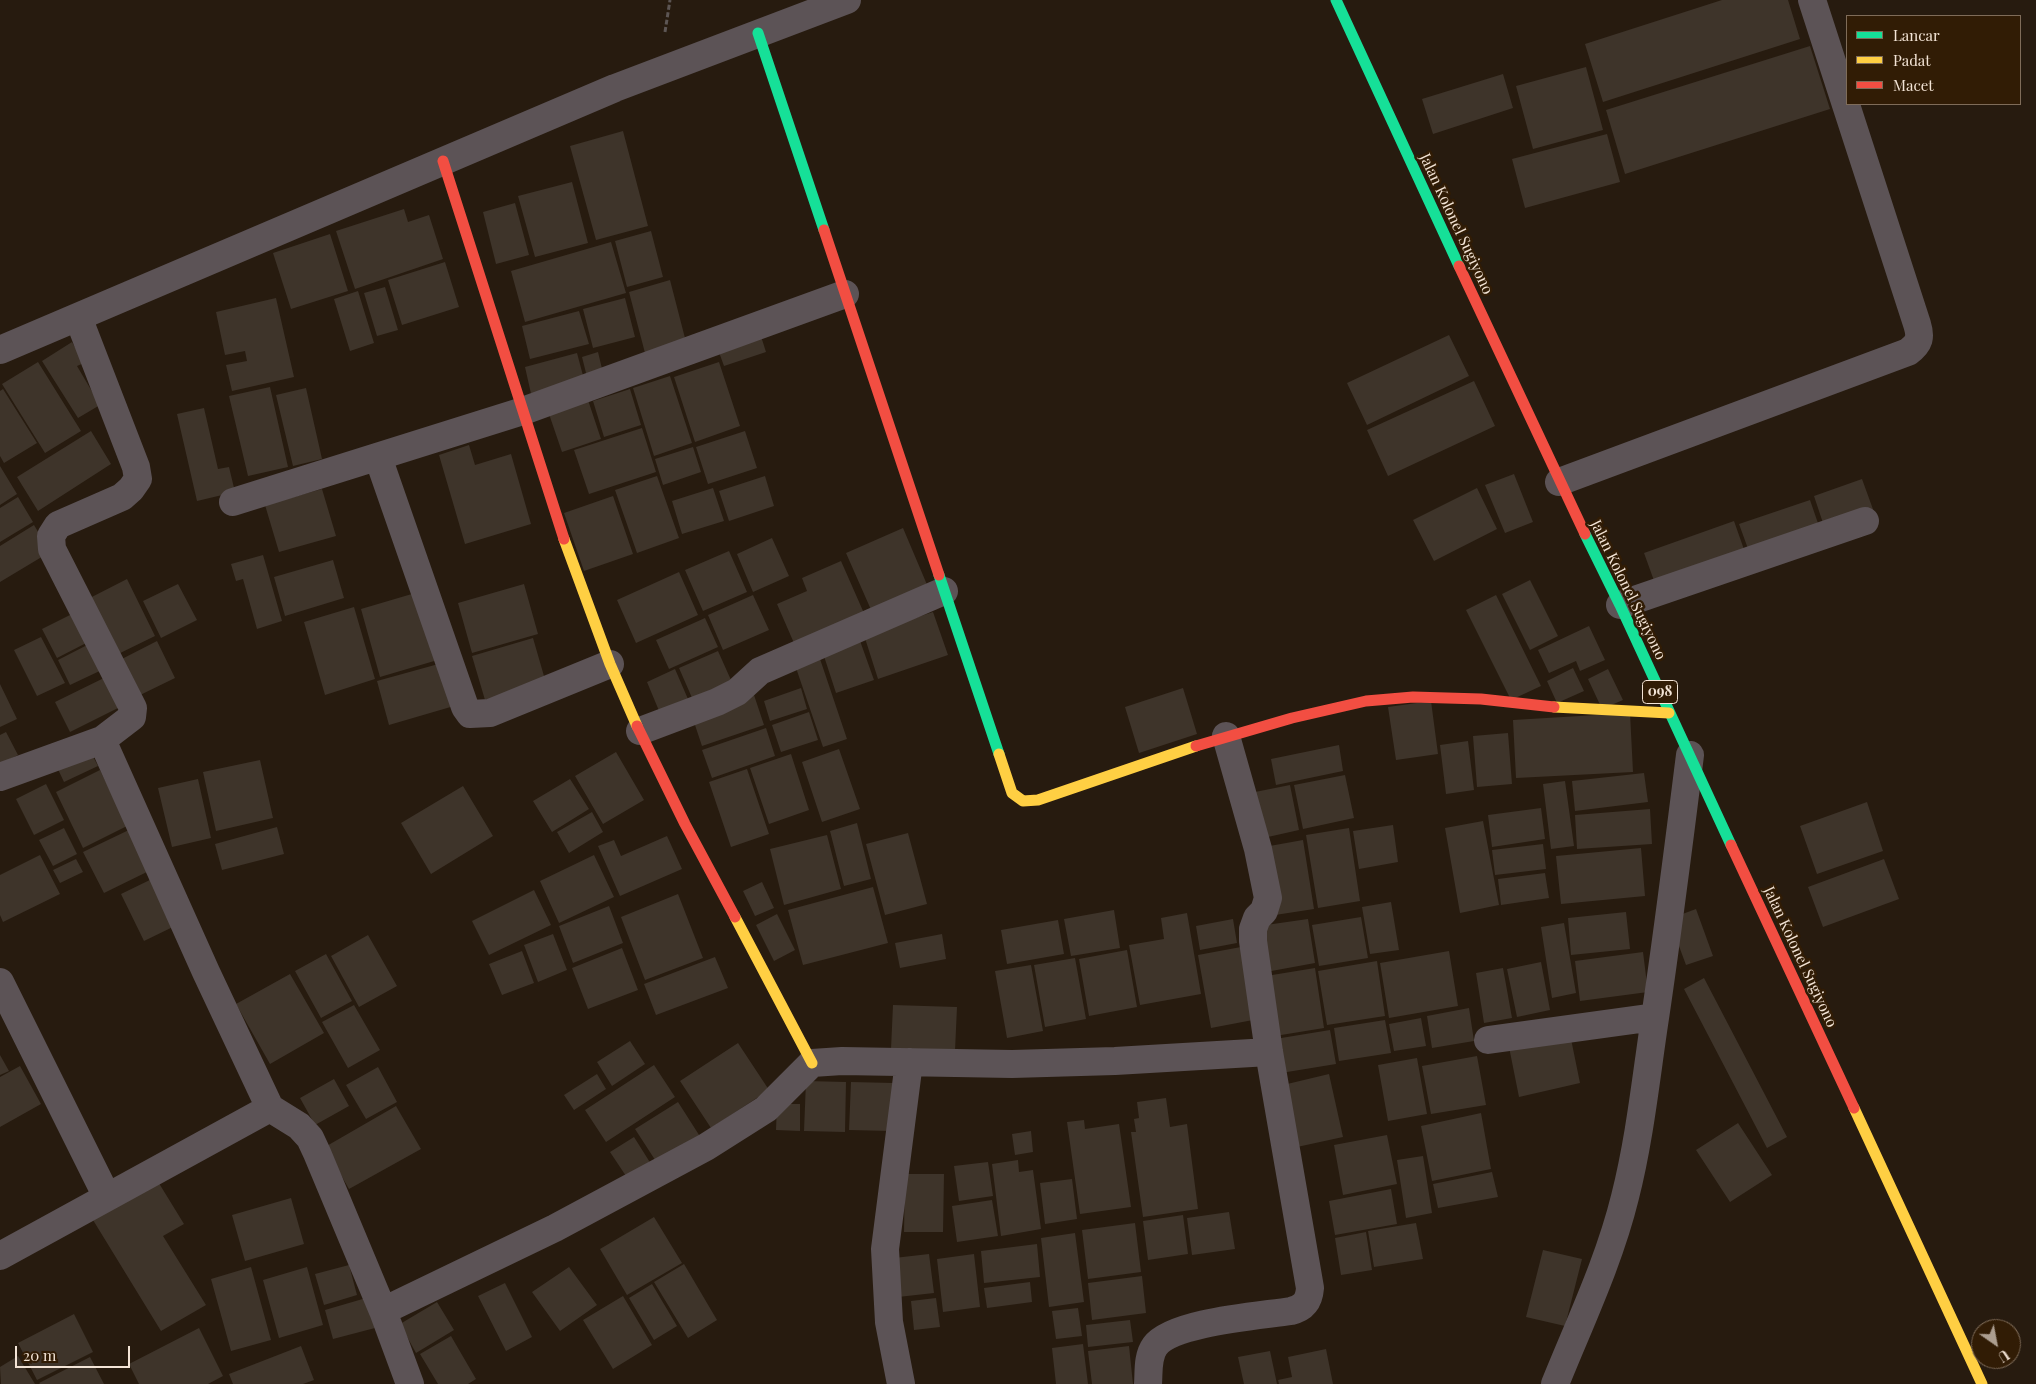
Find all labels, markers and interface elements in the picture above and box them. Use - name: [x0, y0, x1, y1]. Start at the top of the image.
- legend: [1846, 15, 2021, 105]
- text: Lancar: [1893, 25, 1940, 45]
- text: Padat: [1893, 50, 1931, 70]
- text: Macet: [1893, 75, 1934, 95]
- street label: Jalan Kolonel Sugiyono: [1415, 151, 1497, 297]
- street label: Jalan Kolonel Sugiyono: [1586, 517, 1670, 663]
- road number: 098: [1642, 680, 1678, 704]
- street label: Jalan Kolonel Sugiyono: [1759, 884, 1841, 1030]
- north arrow: [1971, 1319, 2021, 1369]
- scale bar: [18, 1336, 132, 1368]
- text: 20 m: [23, 1345, 56, 1365]
- text: U: [1995, 1346, 2013, 1367]

